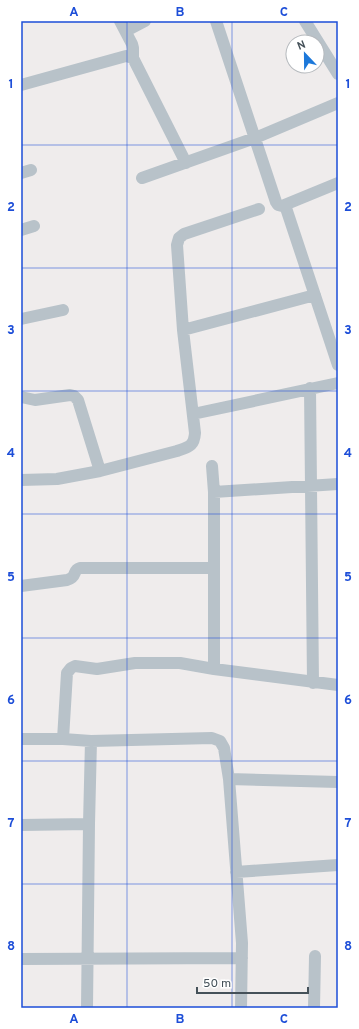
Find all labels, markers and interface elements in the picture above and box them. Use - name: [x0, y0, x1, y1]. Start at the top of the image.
- text: A: [69, 5, 79, 21]
- text: B: [176, 5, 185, 21]
- text: C: [280, 5, 288, 21]
- north arrow: [285, 34, 325, 74]
- text: N: [295, 38, 308, 54]
- text: 1: [8, 77, 14, 93]
- text: 1: [345, 77, 351, 93]
- text: 2: [7, 200, 15, 216]
- text: 2: [344, 200, 352, 216]
- text: 3: [7, 323, 15, 339]
- text: 3: [344, 323, 352, 339]
- text: 4: [7, 446, 15, 462]
- text: 4: [344, 446, 352, 462]
- text: 5: [7, 570, 15, 586]
- text: 5: [344, 570, 352, 586]
- text: 6: [7, 693, 15, 709]
- text: 6: [344, 693, 352, 709]
- text: 7: [8, 816, 15, 832]
- text: 7: [345, 816, 352, 832]
- text: 8: [7, 939, 15, 955]
- text: 8: [344, 939, 352, 955]
- scale bar: [197, 969, 308, 995]
- text: 50 m: [203, 976, 231, 992]
- text: A: [69, 1012, 79, 1028]
- text: B: [176, 1012, 185, 1028]
- text: C: [280, 1012, 288, 1028]

